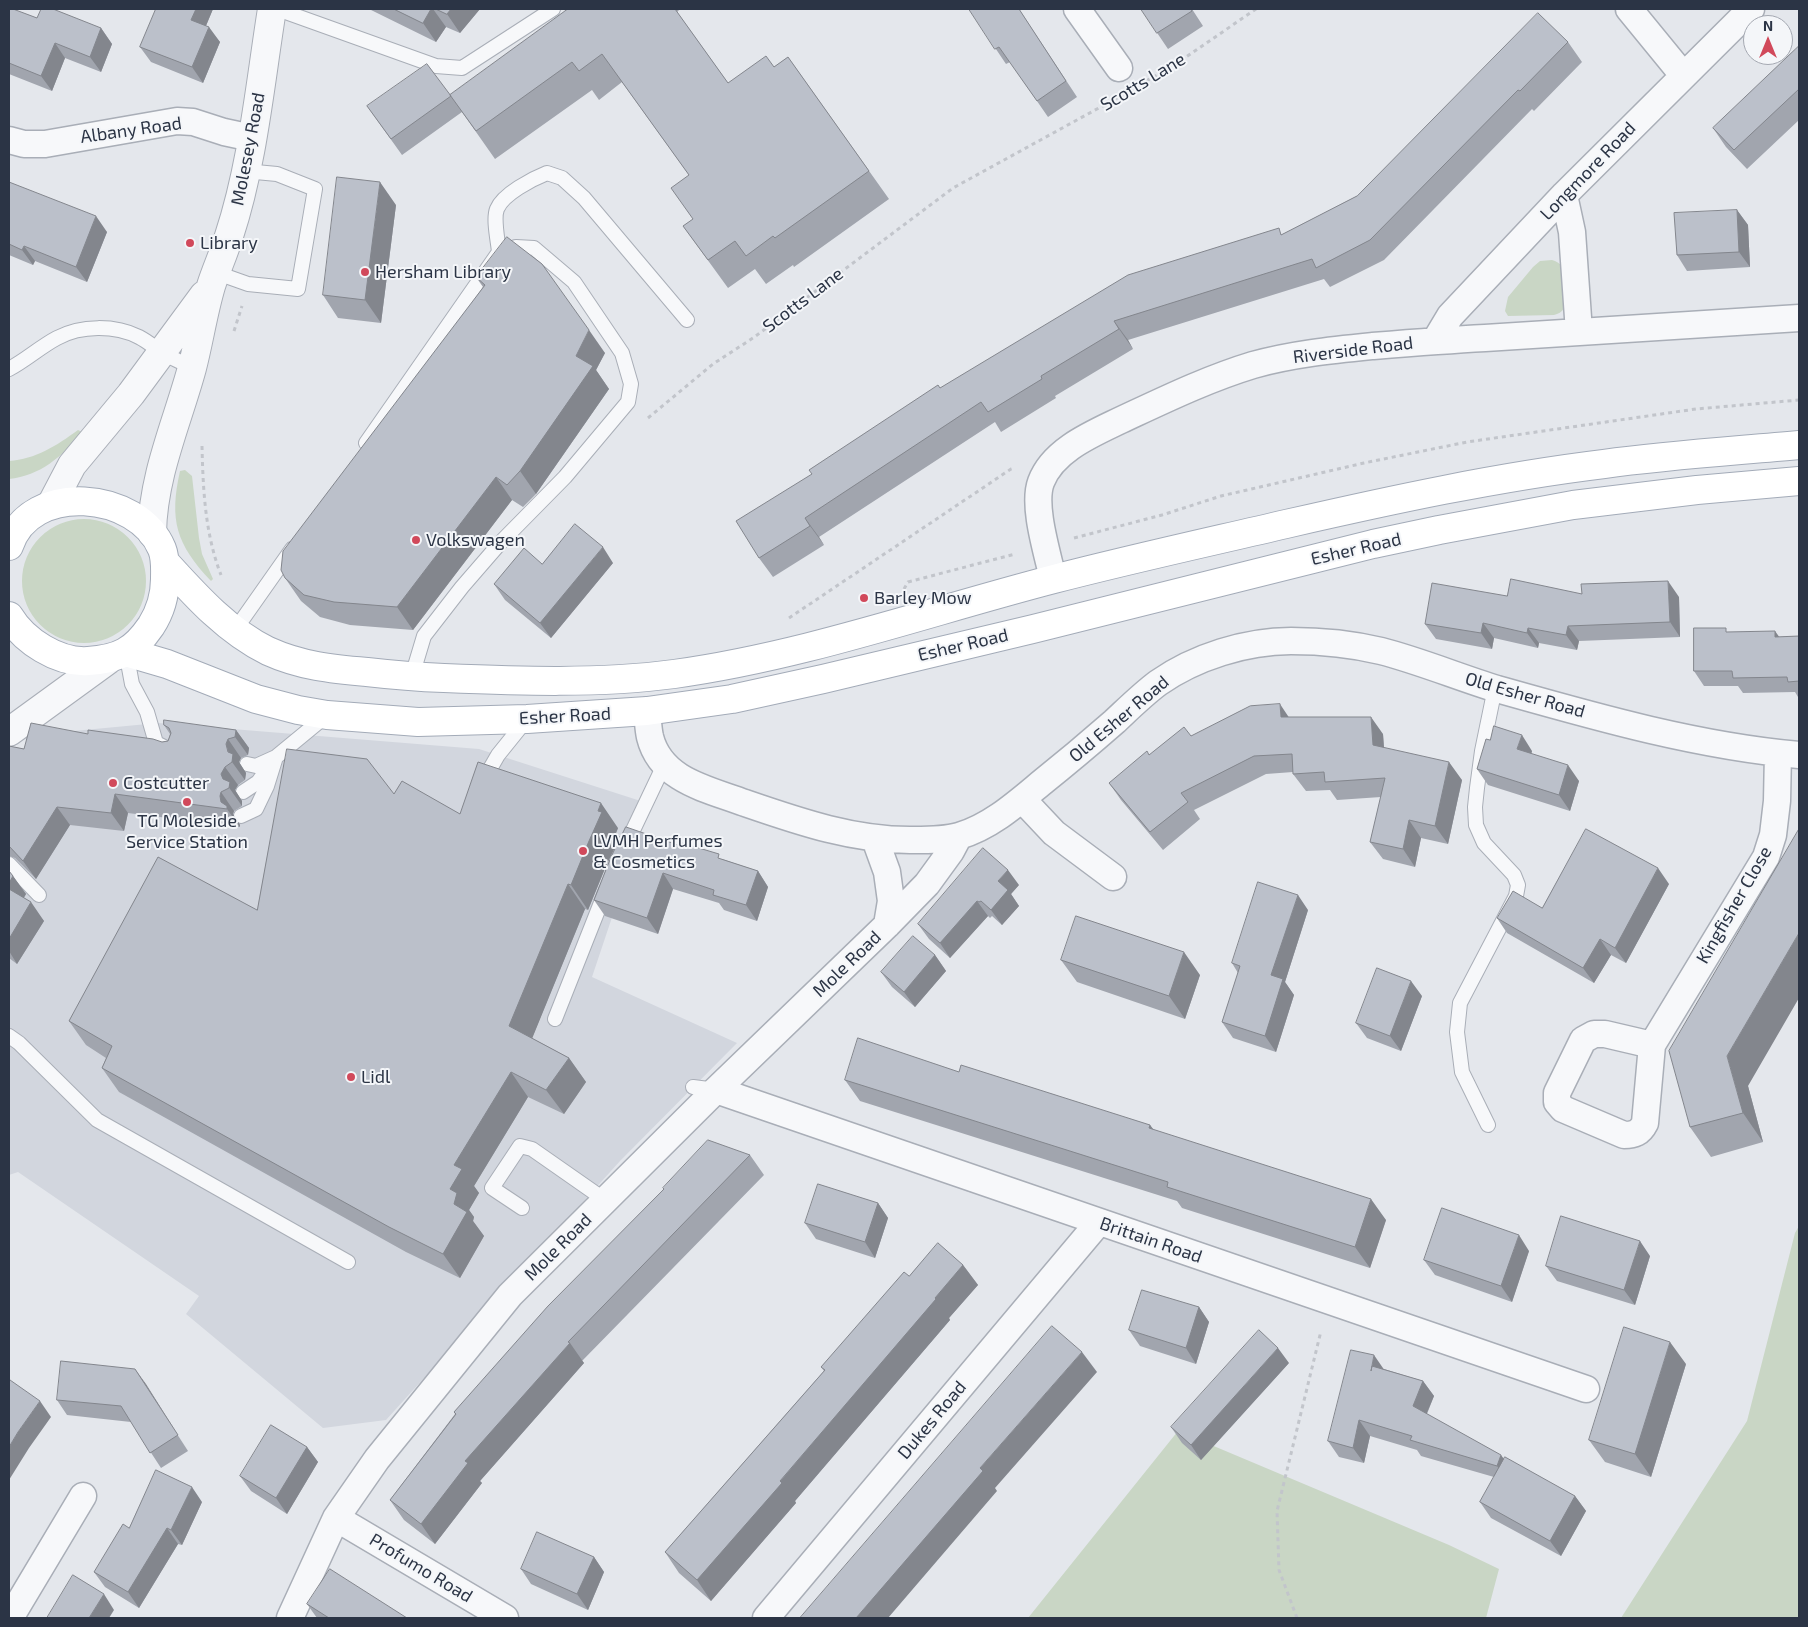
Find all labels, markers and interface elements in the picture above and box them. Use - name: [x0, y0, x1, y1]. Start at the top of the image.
- north arrow: [1743, 15, 1793, 65]
- text: N: [1763, 17, 1773, 34]
- street label: Scotts Lane: [1097, 48, 1189, 116]
- street label: Molesey Road: [226, 91, 270, 207]
- street label: Albany Road: [79, 112, 183, 148]
- street label: Longmore Road: [1536, 117, 1640, 225]
- place label: Library: [200, 232, 258, 254]
- marker: Library: [184, 237, 196, 249]
- place label: Hersham Library: [375, 261, 511, 283]
- street label: Scotts Lane: [759, 263, 847, 337]
- marker: Hersham Library: [359, 266, 371, 278]
- street label: Riverside Road: [1292, 332, 1414, 368]
- street label: Esher Road: [1309, 528, 1403, 570]
- place label: Volkswagen: [426, 529, 525, 551]
- marker: Volkswagen: [410, 534, 422, 546]
- place label: Barley Mow: [874, 587, 972, 609]
- marker: Barley Mow: [858, 592, 870, 604]
- street label: Esher Road: [916, 624, 1010, 666]
- street label: Old Esher Road: [1463, 668, 1587, 722]
- street label: Old Esher Road: [1065, 671, 1173, 767]
- street label: Esher Road: [518, 703, 612, 729]
- place label: Costcutter: [123, 772, 209, 794]
- marker: Costcutter: [107, 777, 119, 789]
- marker: TG Moleside Service Station: [181, 796, 193, 808]
- place label: TG Moleside Service Station: [126, 810, 248, 852]
- place label: LVMH Perfumes & Cosmetics: [593, 830, 723, 872]
- street label: Kingfisher Close: [1692, 843, 1776, 967]
- marker: LVMH Perfumes & Cosmetics: [577, 845, 589, 857]
- street label: Mole Road: [808, 926, 886, 1002]
- place label: Lidl: [361, 1066, 390, 1088]
- marker: Lidl: [345, 1071, 357, 1083]
- street label: Mole Road: [520, 1209, 596, 1285]
- street label: Brittain Road: [1097, 1212, 1205, 1268]
- street label: Dukes Road: [893, 1377, 971, 1463]
- street label: Profumo Road: [366, 1529, 476, 1607]

